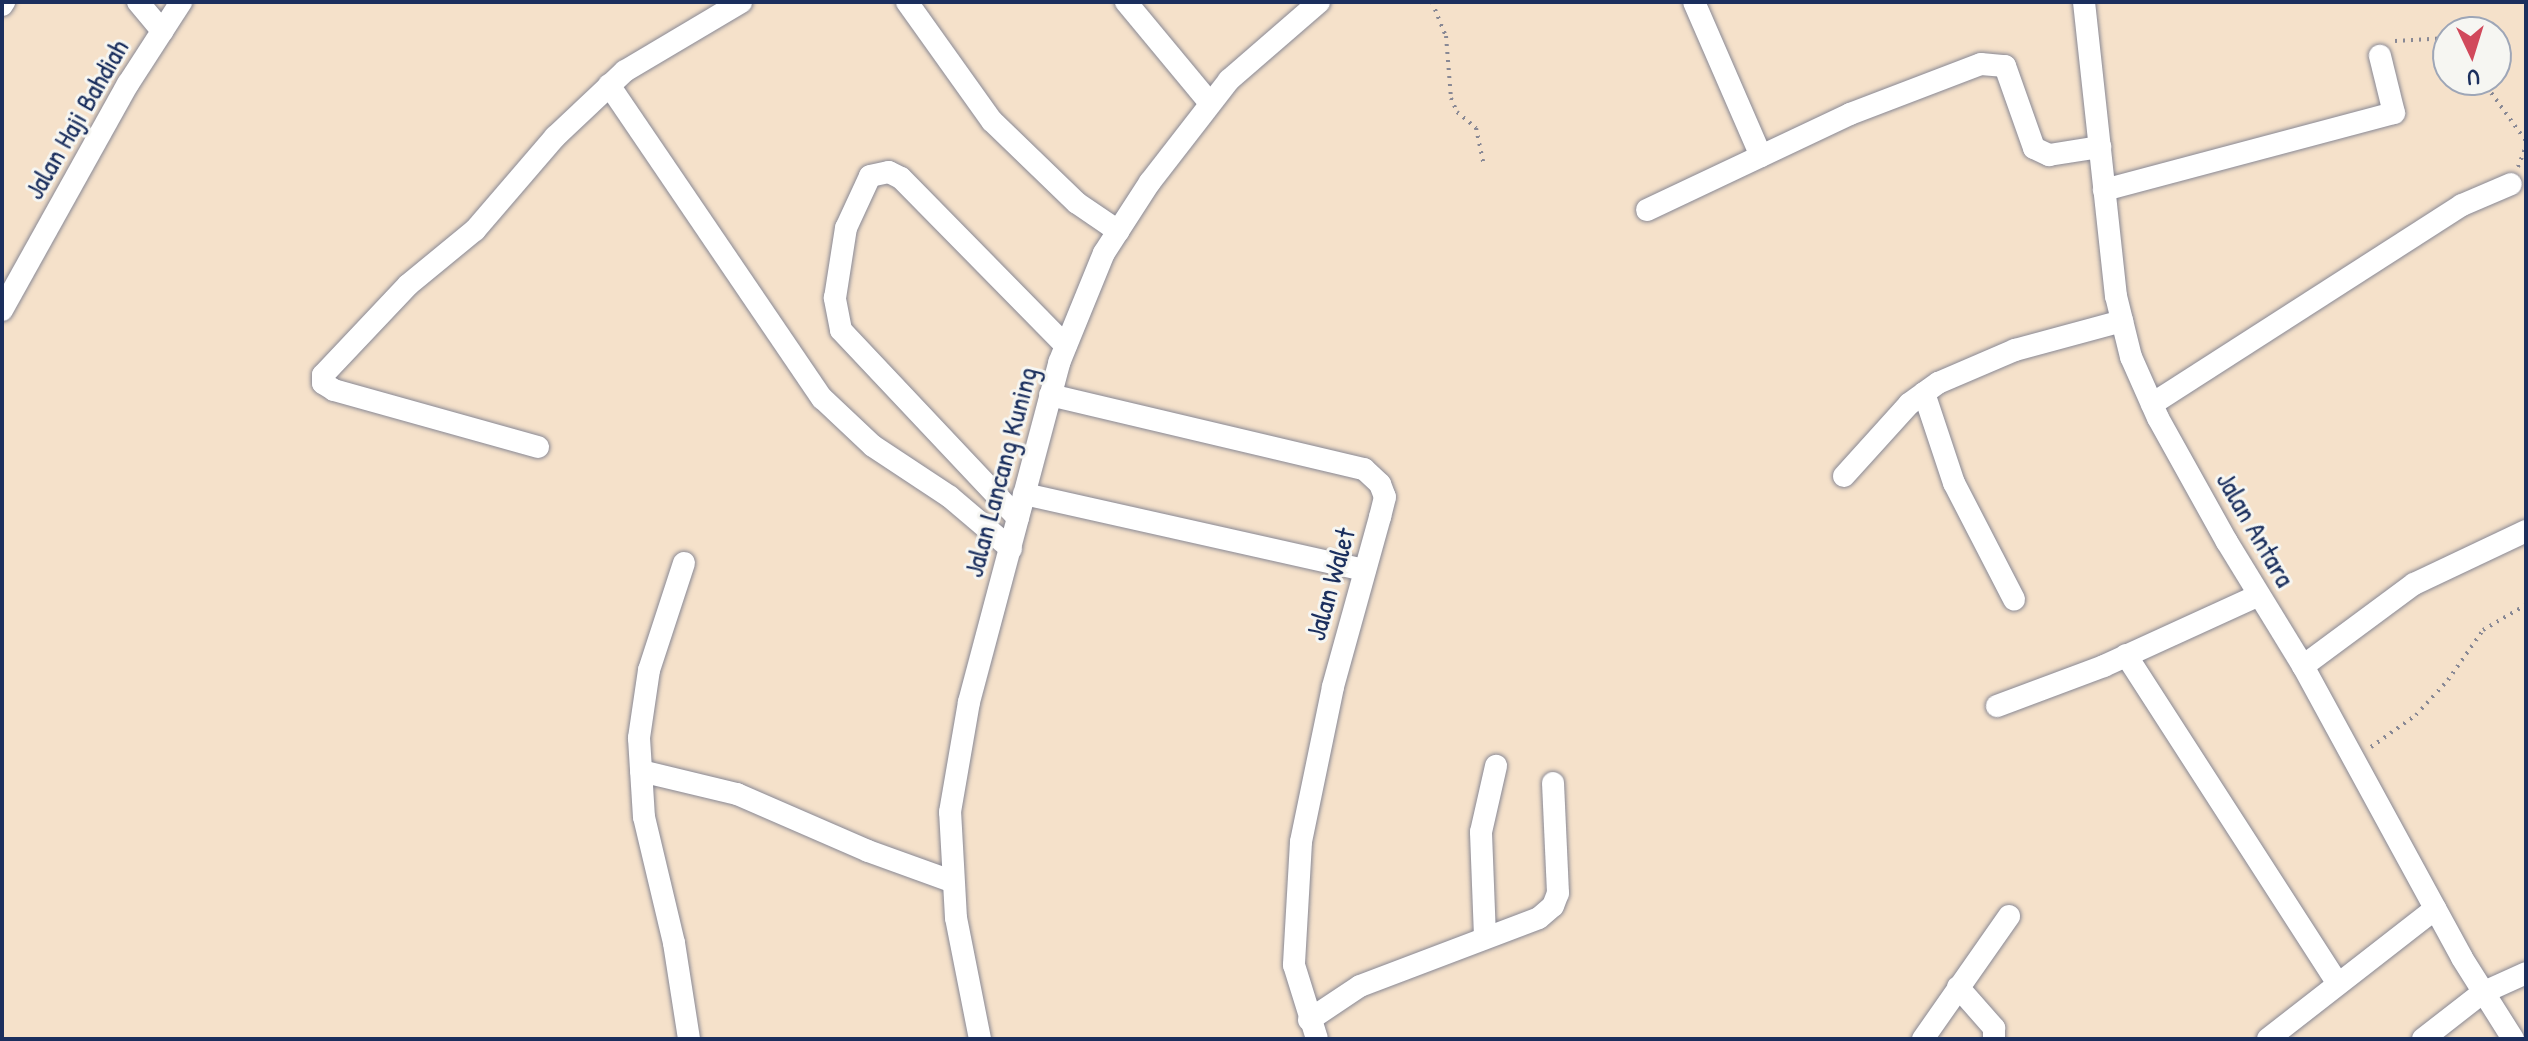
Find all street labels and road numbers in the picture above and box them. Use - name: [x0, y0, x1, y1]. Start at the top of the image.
- street label: Jalan Haji Bahdiah: [17, 33, 135, 205]
- street label: Jalan Lancang Kuning: [956, 363, 1044, 581]
- street label: Jalan Antara: [2210, 465, 2302, 593]
- street label: Jalan Walet: [1298, 524, 1362, 644]

